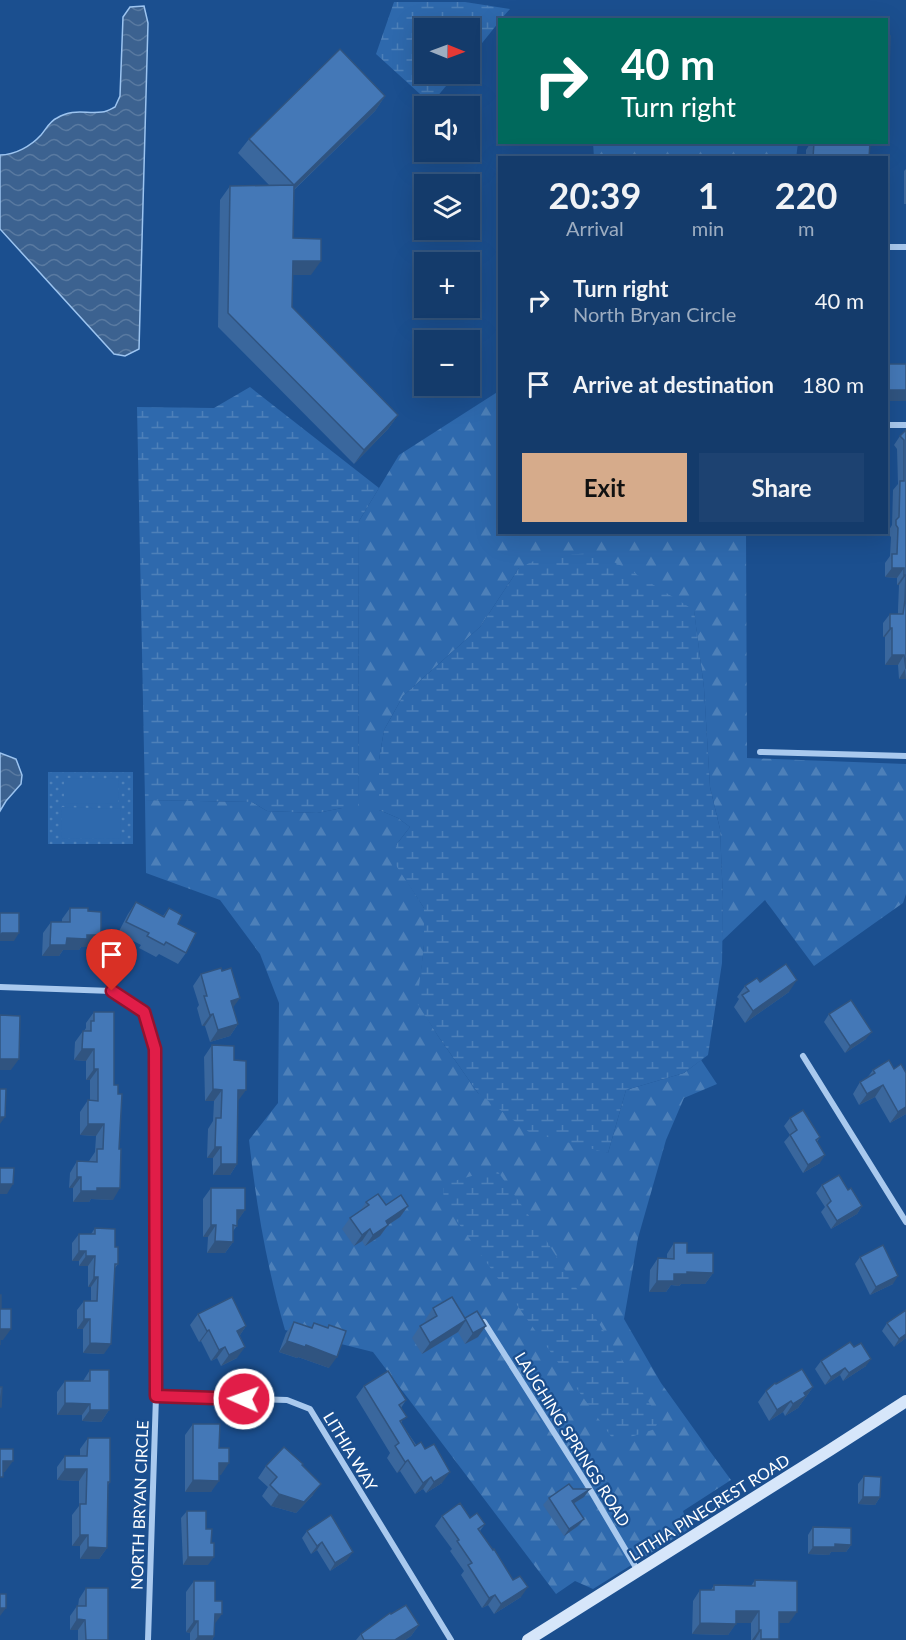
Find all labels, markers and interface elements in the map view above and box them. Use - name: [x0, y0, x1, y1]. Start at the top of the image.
- north arrow: [414, 18, 480, 84]
- map controls: [414, 18, 480, 396]
- text: 40 m: [621, 39, 715, 89]
- icon: right: [522, 42, 600, 120]
- text: Turn right: [621, 90, 736, 123]
- button: sound: [414, 96, 480, 162]
- text: 20:39: [549, 173, 641, 217]
- text: 1: [698, 173, 719, 217]
- text: 220: [775, 173, 837, 217]
- button: layers: [414, 174, 480, 240]
- text: Arrival: [566, 216, 624, 240]
- text: min: [692, 216, 724, 240]
- text: m: [798, 216, 814, 240]
- button: +: [414, 252, 480, 318]
- text: Turn right: [573, 275, 668, 302]
- icon: right: [522, 284, 555, 317]
- text: 40 m: [815, 287, 864, 314]
- text: North Bryan Circle: [573, 302, 736, 326]
- button: −: [414, 330, 480, 396]
- icon: arrive: [522, 368, 555, 401]
- text: Arrive at destination: [573, 371, 774, 398]
- text: 180 m: [802, 371, 864, 398]
- button: Exit: [522, 453, 687, 522]
- button: Share: [699, 453, 864, 522]
- pin: [86, 929, 137, 991]
- icon: arrive: [95, 938, 128, 971]
- street label: LAUGHING SPRINGS ROAD: [511, 1348, 635, 1530]
- position arrow: [212, 1367, 276, 1431]
- street label: LITHIA WAY: [320, 1408, 382, 1494]
- street label: NORTH BRYAN CIRCLE: [127, 1420, 151, 1590]
- street label: LITHIA PINECREST ROAD: [625, 1450, 793, 1564]

